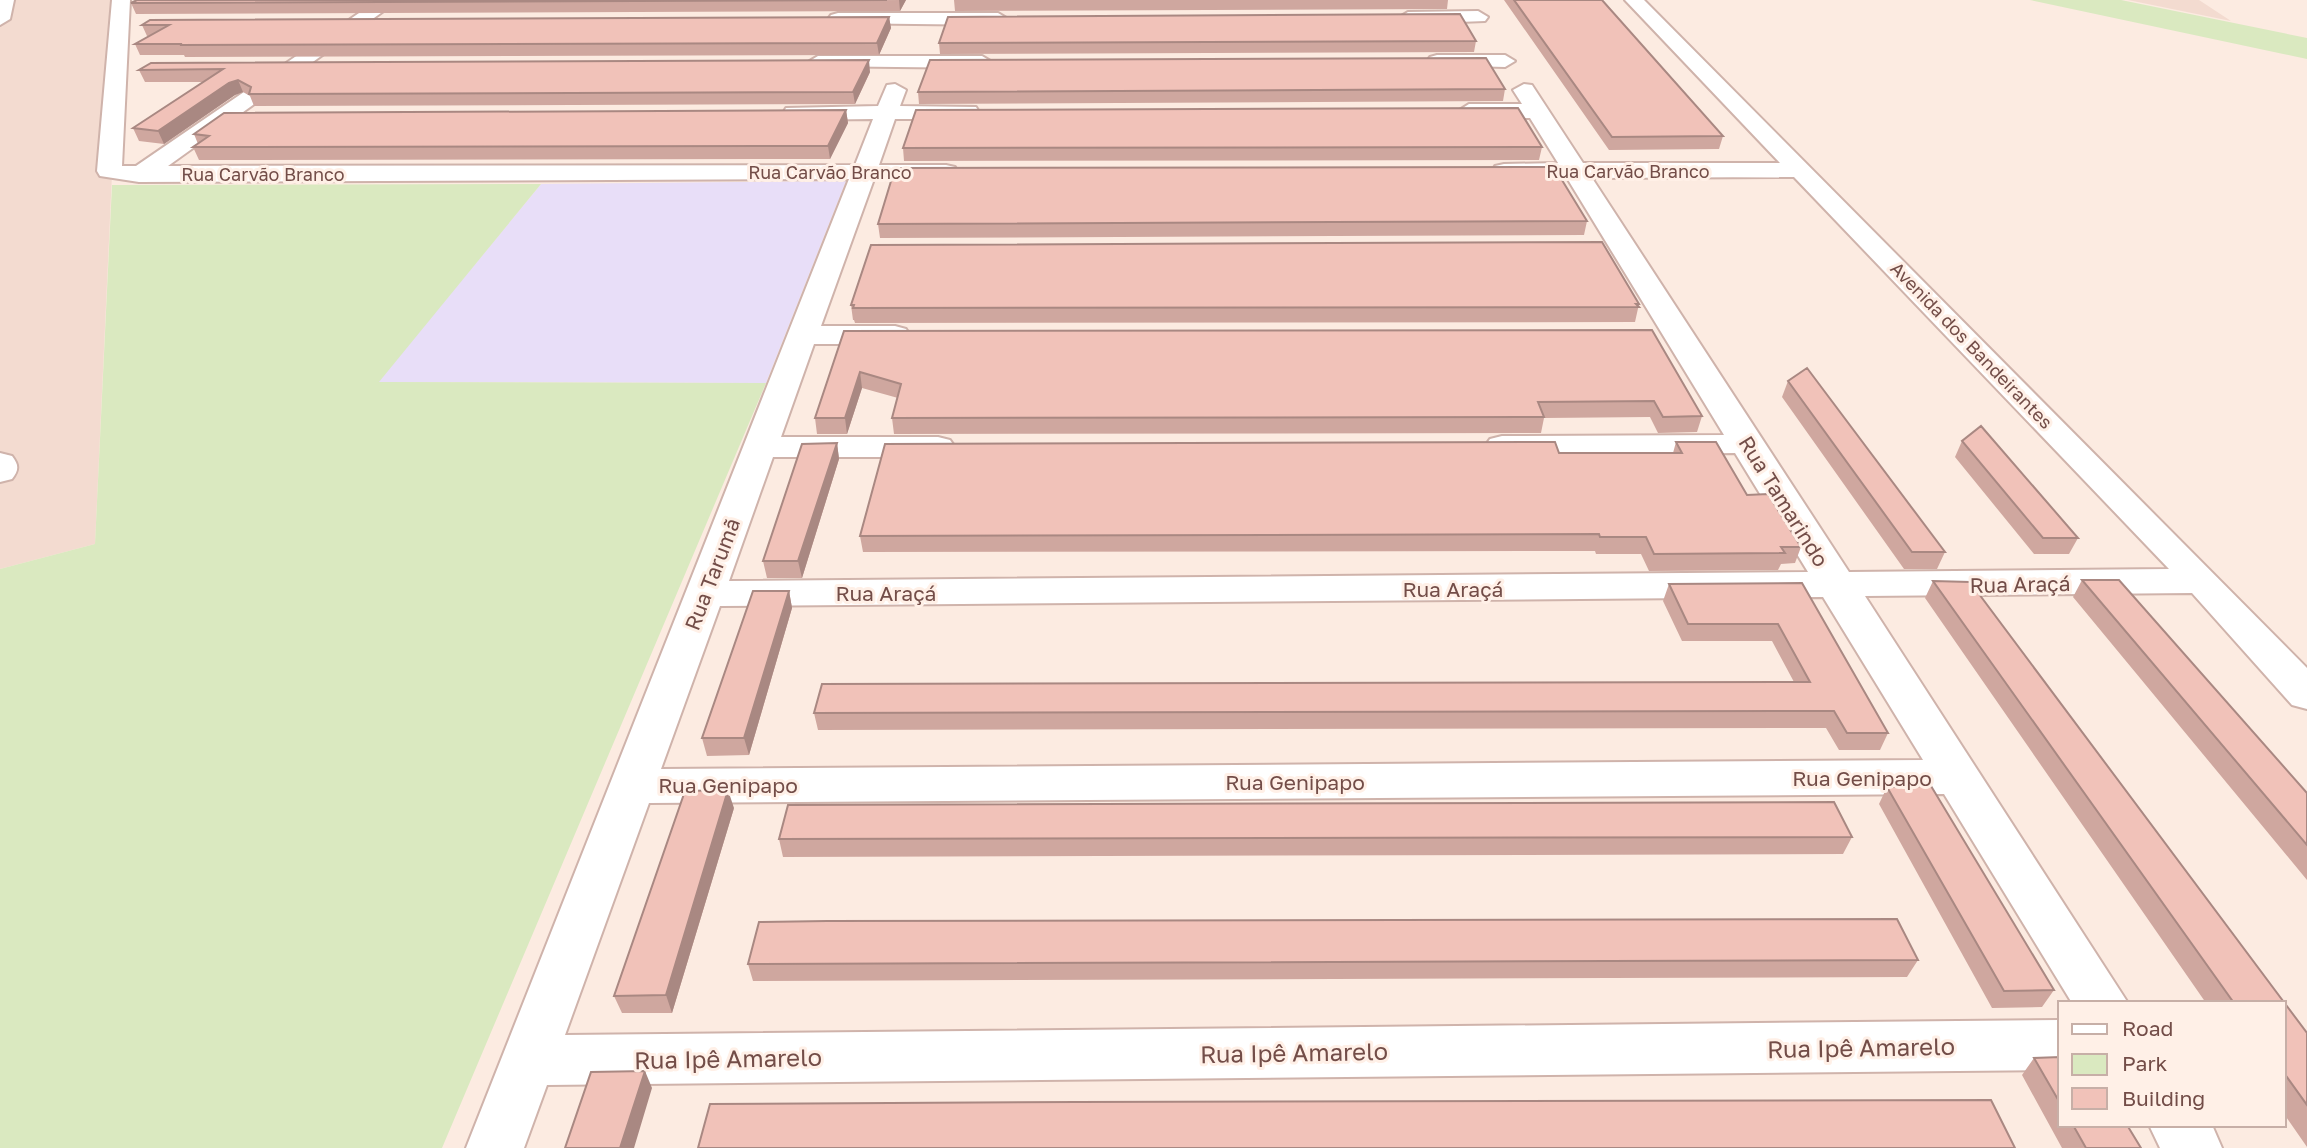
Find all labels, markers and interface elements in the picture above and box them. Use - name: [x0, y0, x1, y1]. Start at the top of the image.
- street label: Rua Carvão Branco: [1546, 160, 1710, 182]
- street label: Rua Carvão Branco: [748, 161, 912, 183]
- street label: Rua Carvão Branco: [181, 163, 345, 185]
- street label: Avenida dos Bandeirantes: [1886, 257, 2058, 433]
- street label: Rua Tamarindo: [1733, 431, 1835, 571]
- street label: Rua Tarumã: [679, 514, 745, 634]
- street label: Rua Araçá: [1969, 570, 2071, 598]
- street label: Rua Araçá: [1403, 576, 1503, 602]
- street label: Rua Araçá: [836, 580, 936, 606]
- street label: Rua Genipapo: [1792, 765, 1932, 791]
- street label: Rua Genipapo: [1225, 769, 1365, 795]
- street label: Rua Genipapo: [658, 772, 798, 798]
- legend: [2058, 1001, 2286, 1127]
- text: Road: [2122, 1015, 2173, 1041]
- street label: Rua Ipê Amarelo: [1767, 1031, 1955, 1063]
- street label: Rua Ipê Amarelo: [1200, 1036, 1388, 1068]
- street label: Rua Ipê Amarelo: [634, 1042, 822, 1074]
- text: Park: [2122, 1050, 2168, 1076]
- text: Building: [2122, 1085, 2205, 1111]

